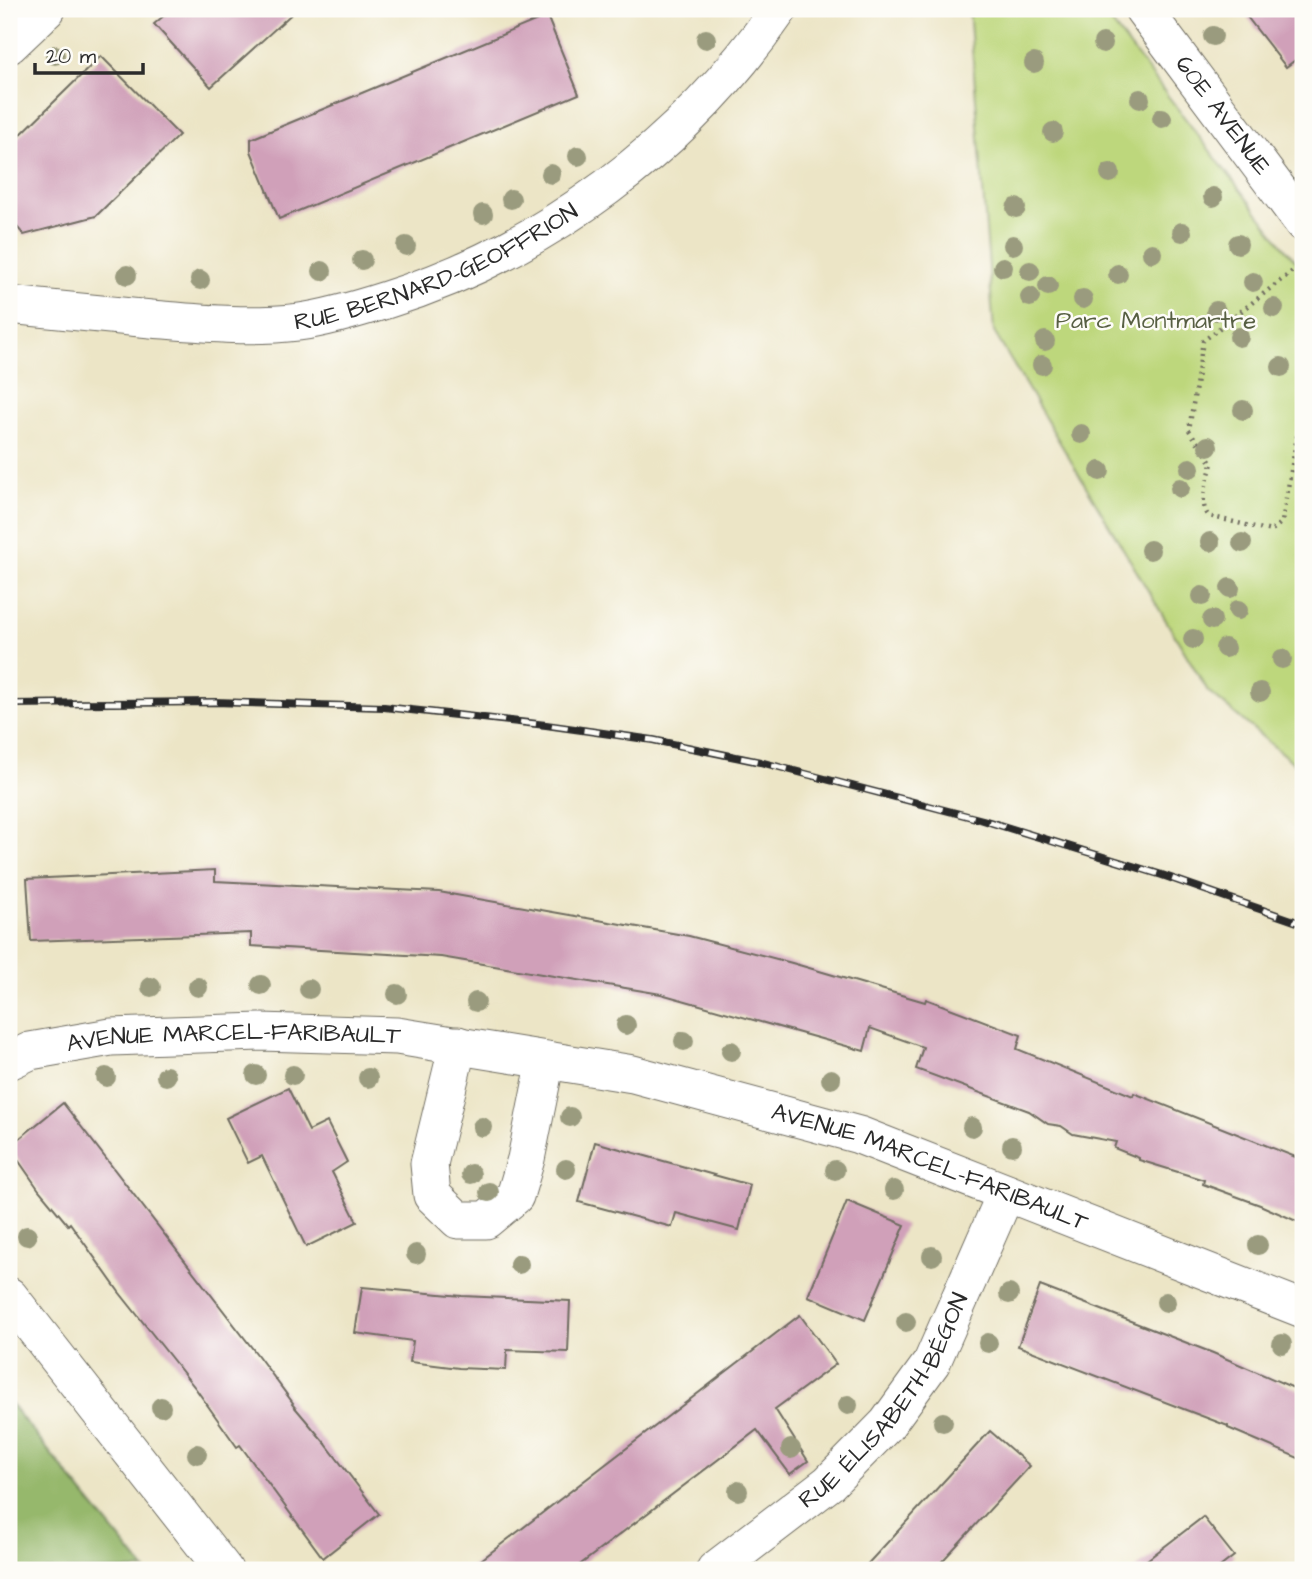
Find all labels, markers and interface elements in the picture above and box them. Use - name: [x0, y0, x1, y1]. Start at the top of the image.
- scale bar: [35, 32, 144, 76]
- text: 20 m: [46, 42, 97, 71]
- street label: 60E AVENUE: [1167, 49, 1279, 182]
- street label: RUE BERNARD-GEOFFRION: [292, 195, 585, 340]
- park label: Parc Montmartre: [1056, 304, 1256, 338]
- street label: AVENUE MARCEL-FARIBAULT: [64, 1015, 401, 1061]
- street label: AVENUE MARCEL-FARIBAULT: [768, 1095, 1093, 1240]
- street label: RUE ÉLISABETH-BÉGON: [792, 1288, 977, 1517]

